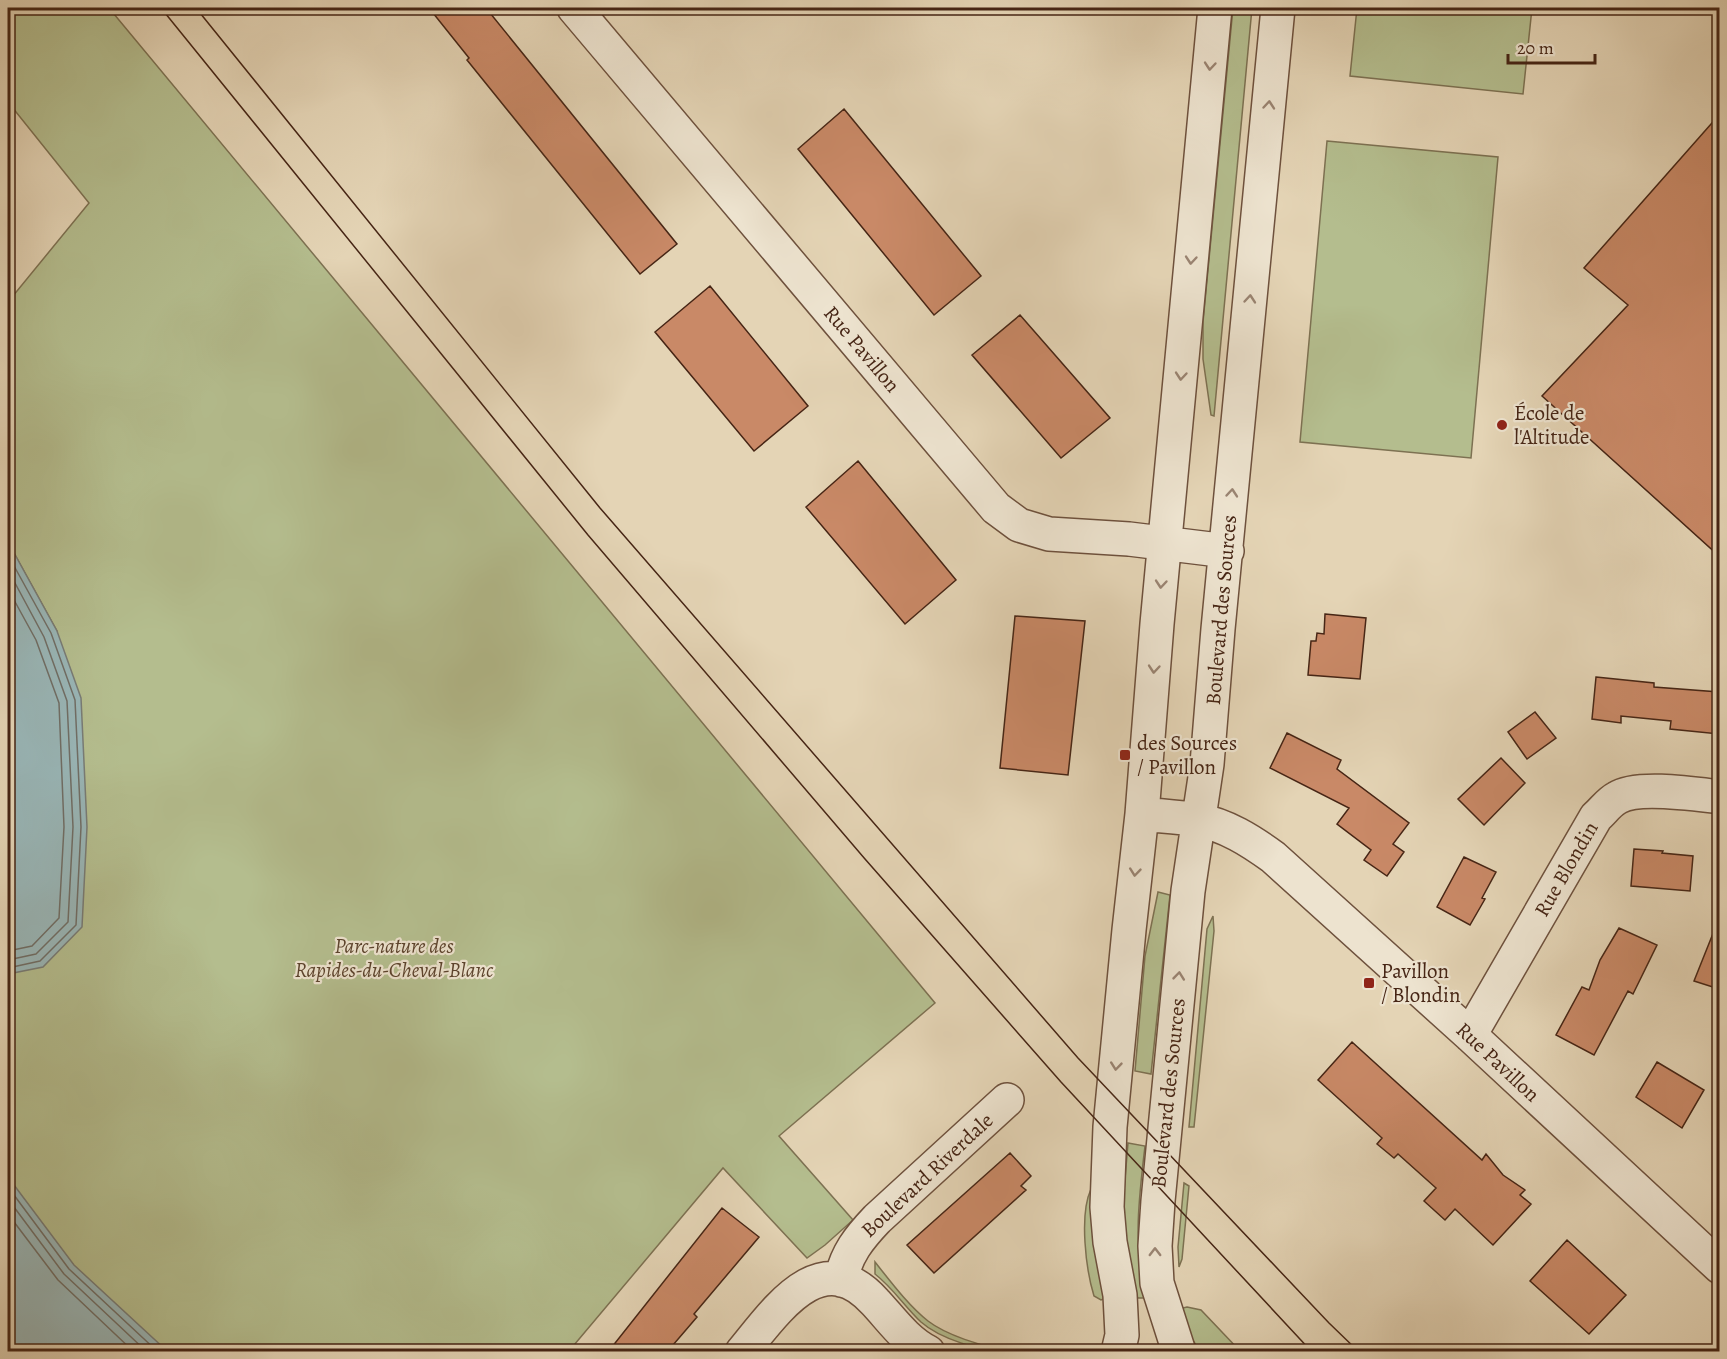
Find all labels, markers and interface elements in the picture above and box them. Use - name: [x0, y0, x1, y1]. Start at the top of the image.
- scale bar: [1508, 27, 1595, 65]
- text: 20 m: [1517, 36, 1554, 60]
- one-way arrow: [1204, 61, 1217, 70]
- one-way arrow: [1262, 100, 1275, 109]
- one-way arrow: [1185, 255, 1198, 264]
- one-way arrow: [1243, 294, 1256, 303]
- street label: Rue Pavillon: [817, 300, 907, 398]
- one-way arrow: [1175, 372, 1188, 381]
- place label: École de l'Altitude: [1514, 399, 1590, 451]
- marker: École de l'Altitude: [1495, 418, 1509, 432]
- one-way arrow: [1225, 488, 1238, 498]
- street label: Boulevard des Sources: [1199, 514, 1243, 706]
- one-way arrow: [1155, 580, 1168, 589]
- one-way arrow: [1148, 664, 1161, 673]
- place label: des Sources / Pavillon: [1137, 729, 1237, 781]
- marker: des Sources / Pavillon: [1118, 748, 1132, 762]
- street label: Rue Blondin: [1528, 816, 1604, 922]
- one-way arrow: [1129, 867, 1142, 877]
- park label: Parc-nature des Rapides-du-Cheval-Blanc: [295, 932, 494, 984]
- place label: Pavillon / Blondin: [1381, 957, 1460, 1009]
- one-way arrow: [1172, 971, 1185, 980]
- marker: Pavillon / Blondin: [1362, 976, 1376, 990]
- street label: Boulevard des Sources: [1144, 997, 1192, 1189]
- street label: Rue Pavillon: [1450, 1016, 1546, 1108]
- one-way arrow: [1110, 1061, 1123, 1071]
- street label: Boulevard Riverdale: [855, 1106, 999, 1244]
- one-way arrow: [1149, 1248, 1161, 1257]

